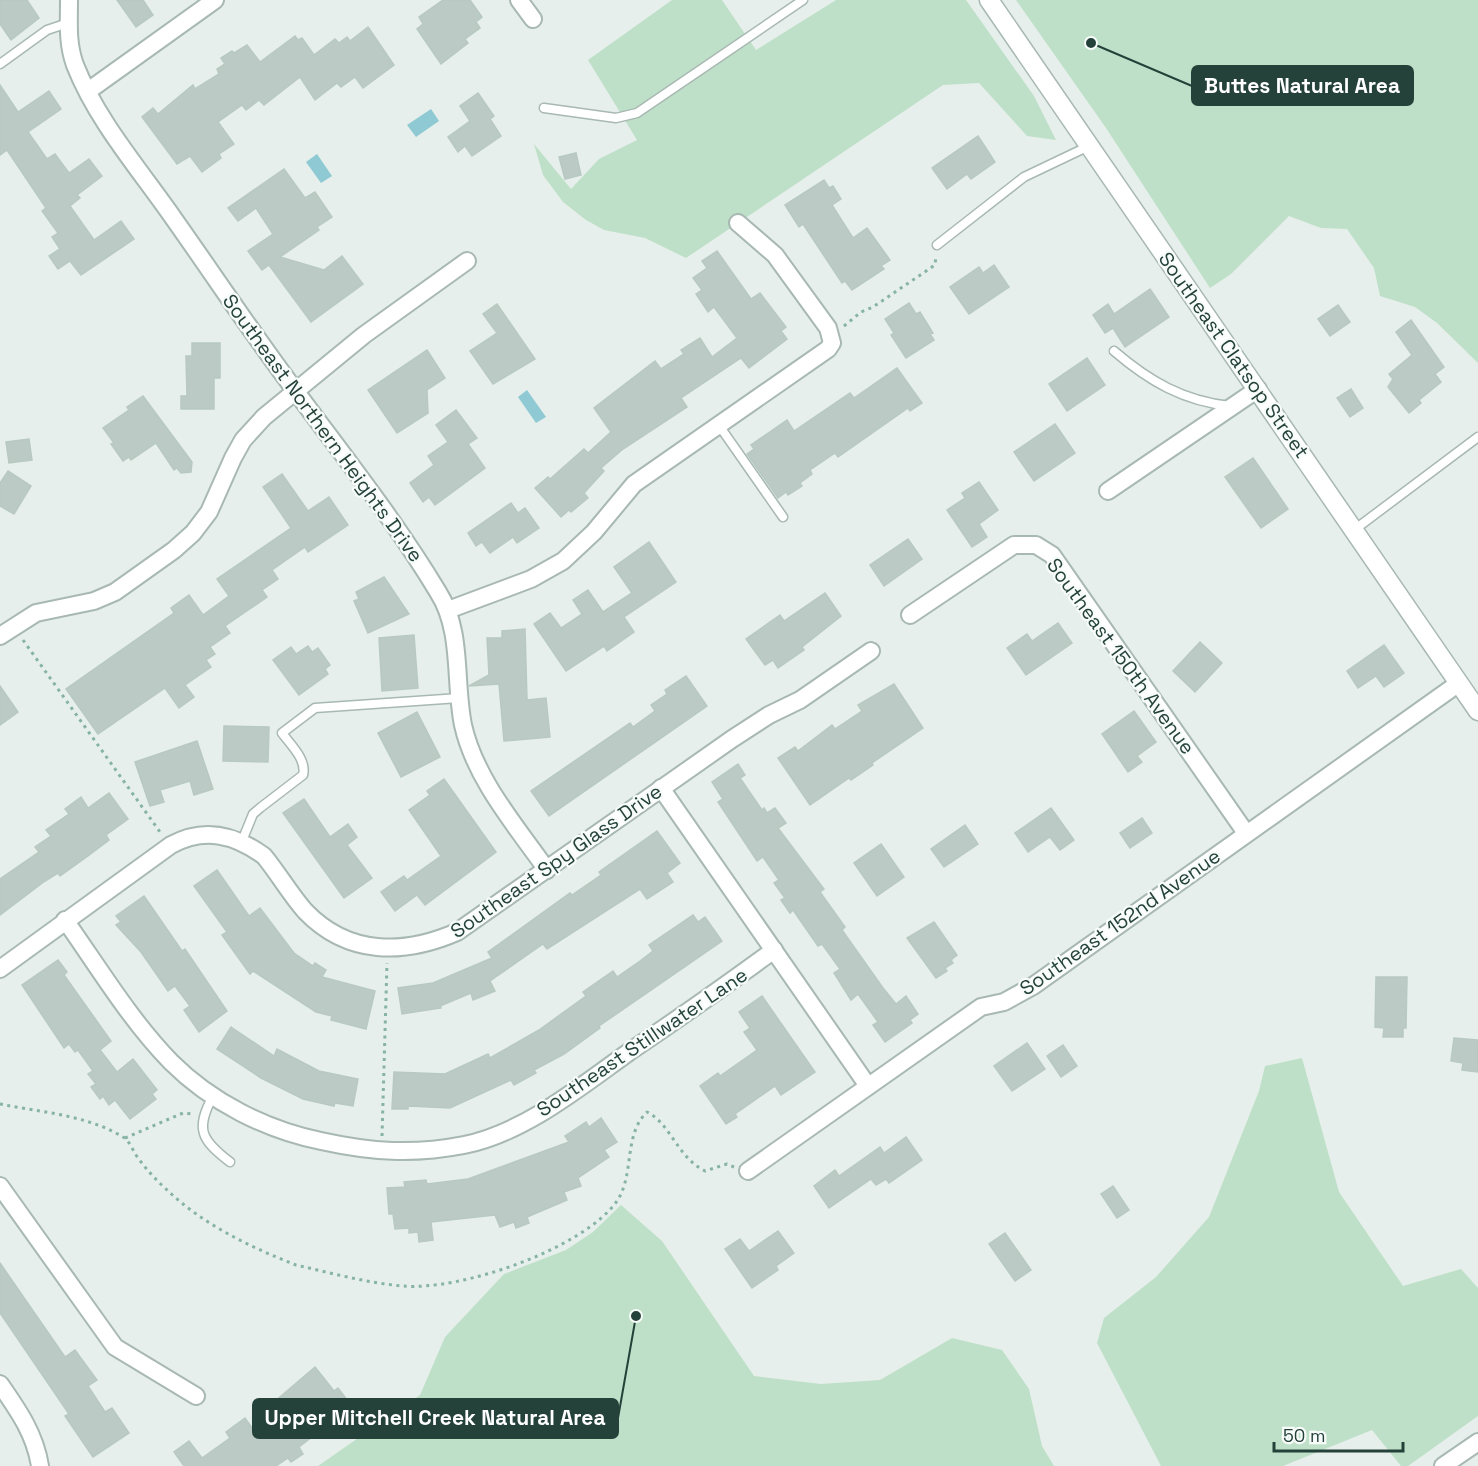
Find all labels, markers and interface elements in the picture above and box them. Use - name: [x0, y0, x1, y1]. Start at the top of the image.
- callout: Buttes Natural Area: [1192, 66, 1413, 105]
- text: Buttes Natural Area: [1204, 72, 1400, 99]
- street label: Southeast Clatsop Street: [1153, 247, 1315, 463]
- street label: Southeast Northern Heights Drive: [217, 289, 429, 567]
- street label: Southeast 150th Avenue: [1041, 553, 1201, 759]
- street label: Southeast Spy Glass Drive: [445, 778, 667, 944]
- street label: Southeast 152nd Avenue: [1015, 843, 1225, 1001]
- street label: Southeast Stillwater Lane: [532, 962, 752, 1122]
- callout: Upper Mitchell Creek Natural Area: [253, 1399, 618, 1438]
- text: Upper Mitchell Creek Natural Area: [264, 1404, 606, 1431]
- scale bar: [1274, 1415, 1403, 1453]
- text: 50 m: [1283, 1424, 1325, 1447]

